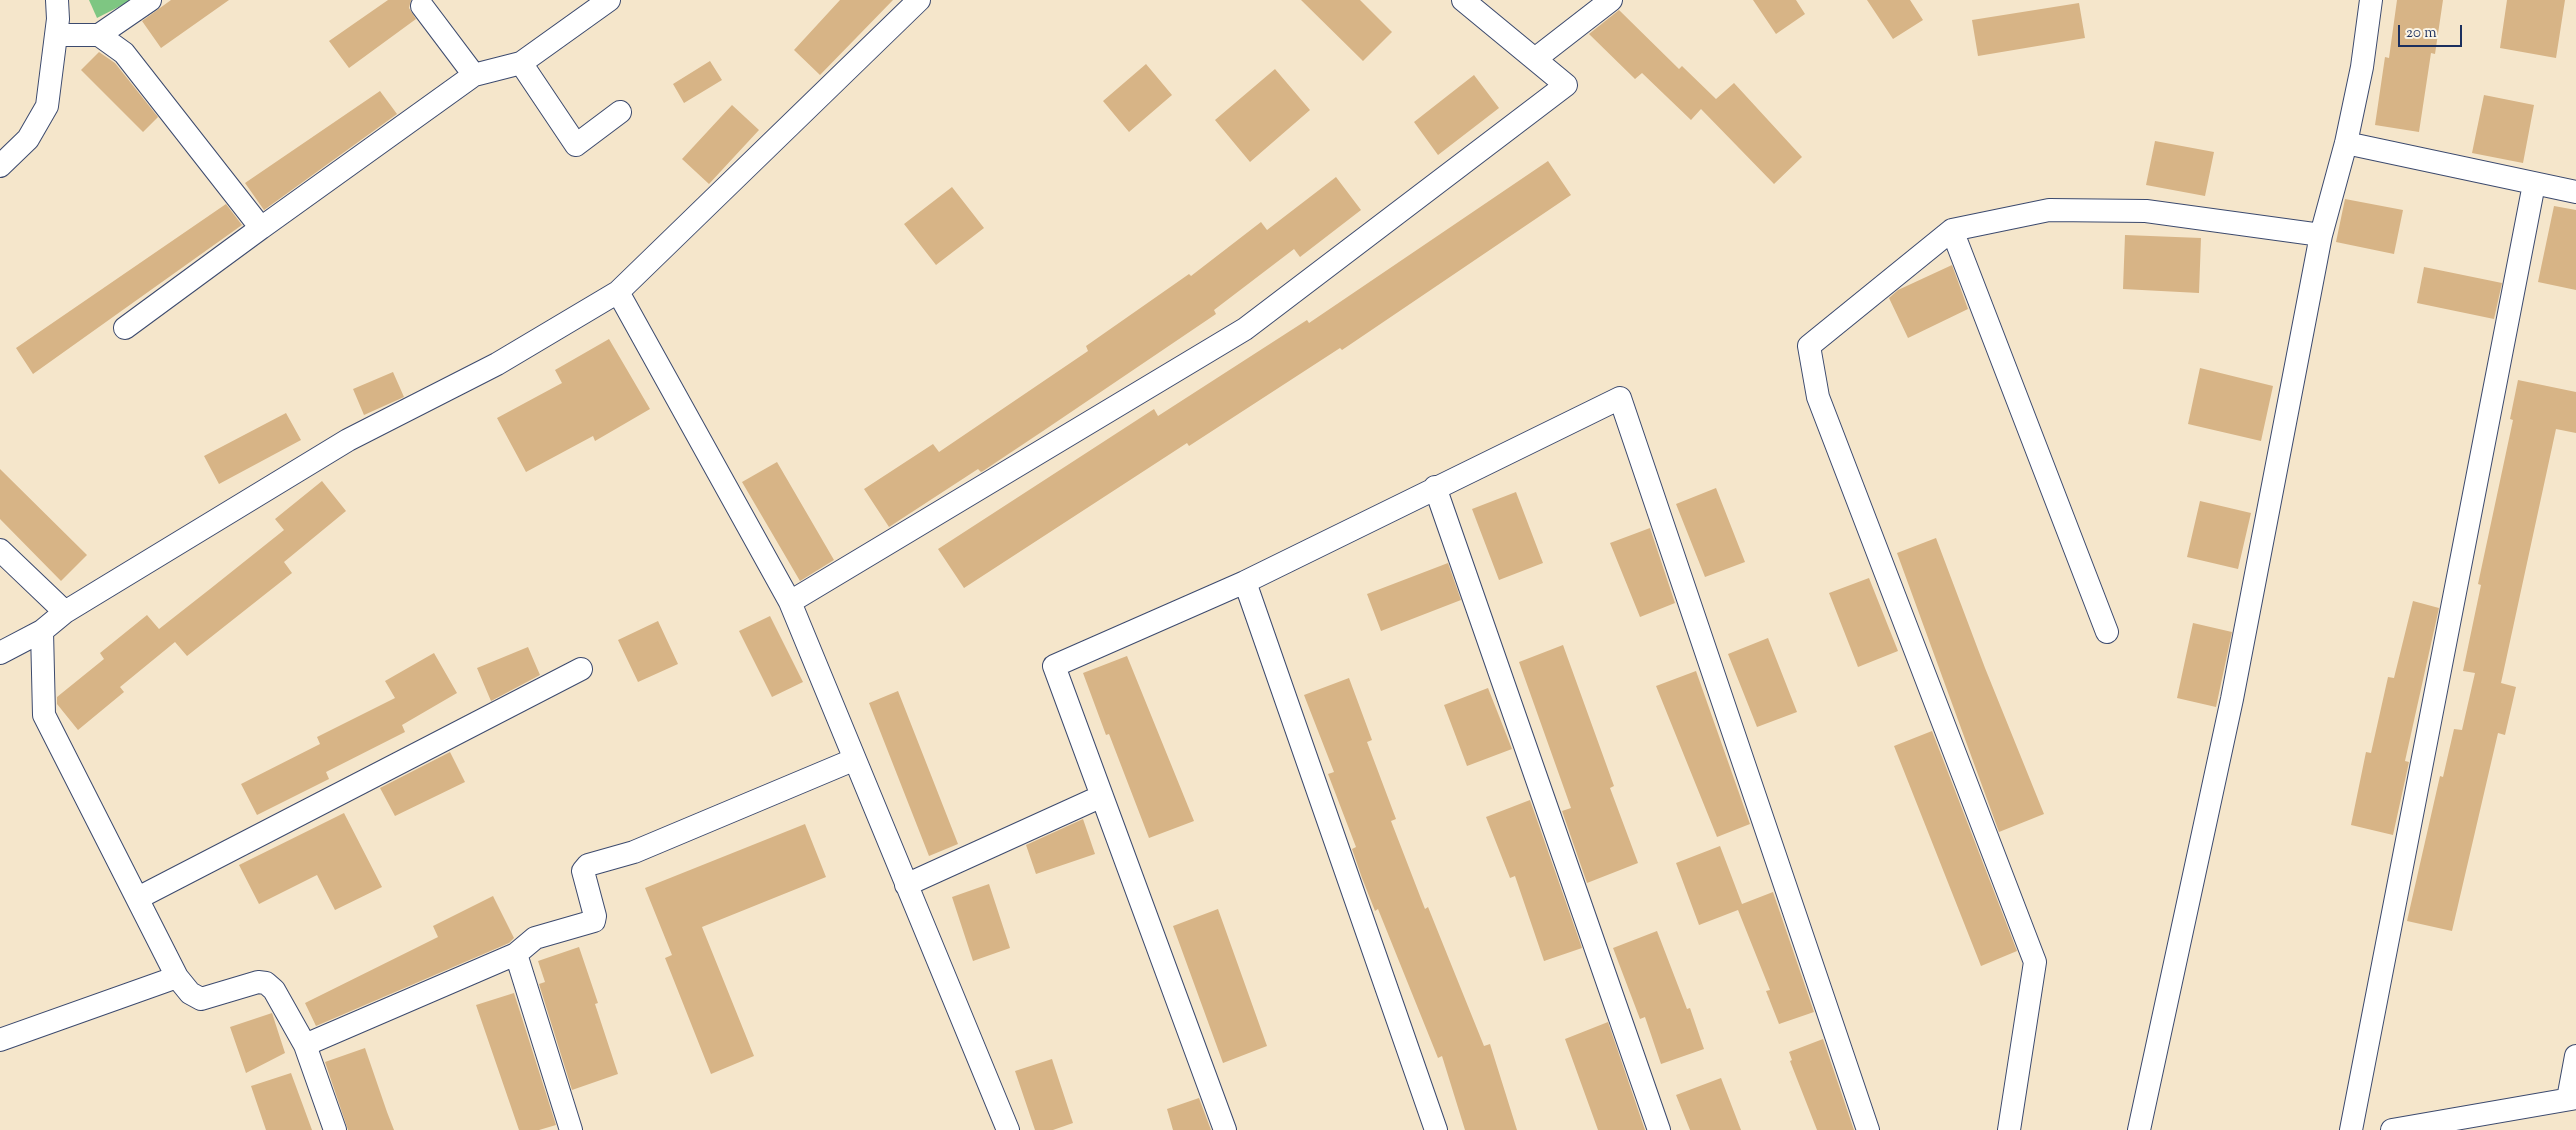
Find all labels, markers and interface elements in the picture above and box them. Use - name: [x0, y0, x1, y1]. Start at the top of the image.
- scale bar: [2401, 15, 2465, 47]
- text: 20 m: [2406, 23, 2437, 44]

